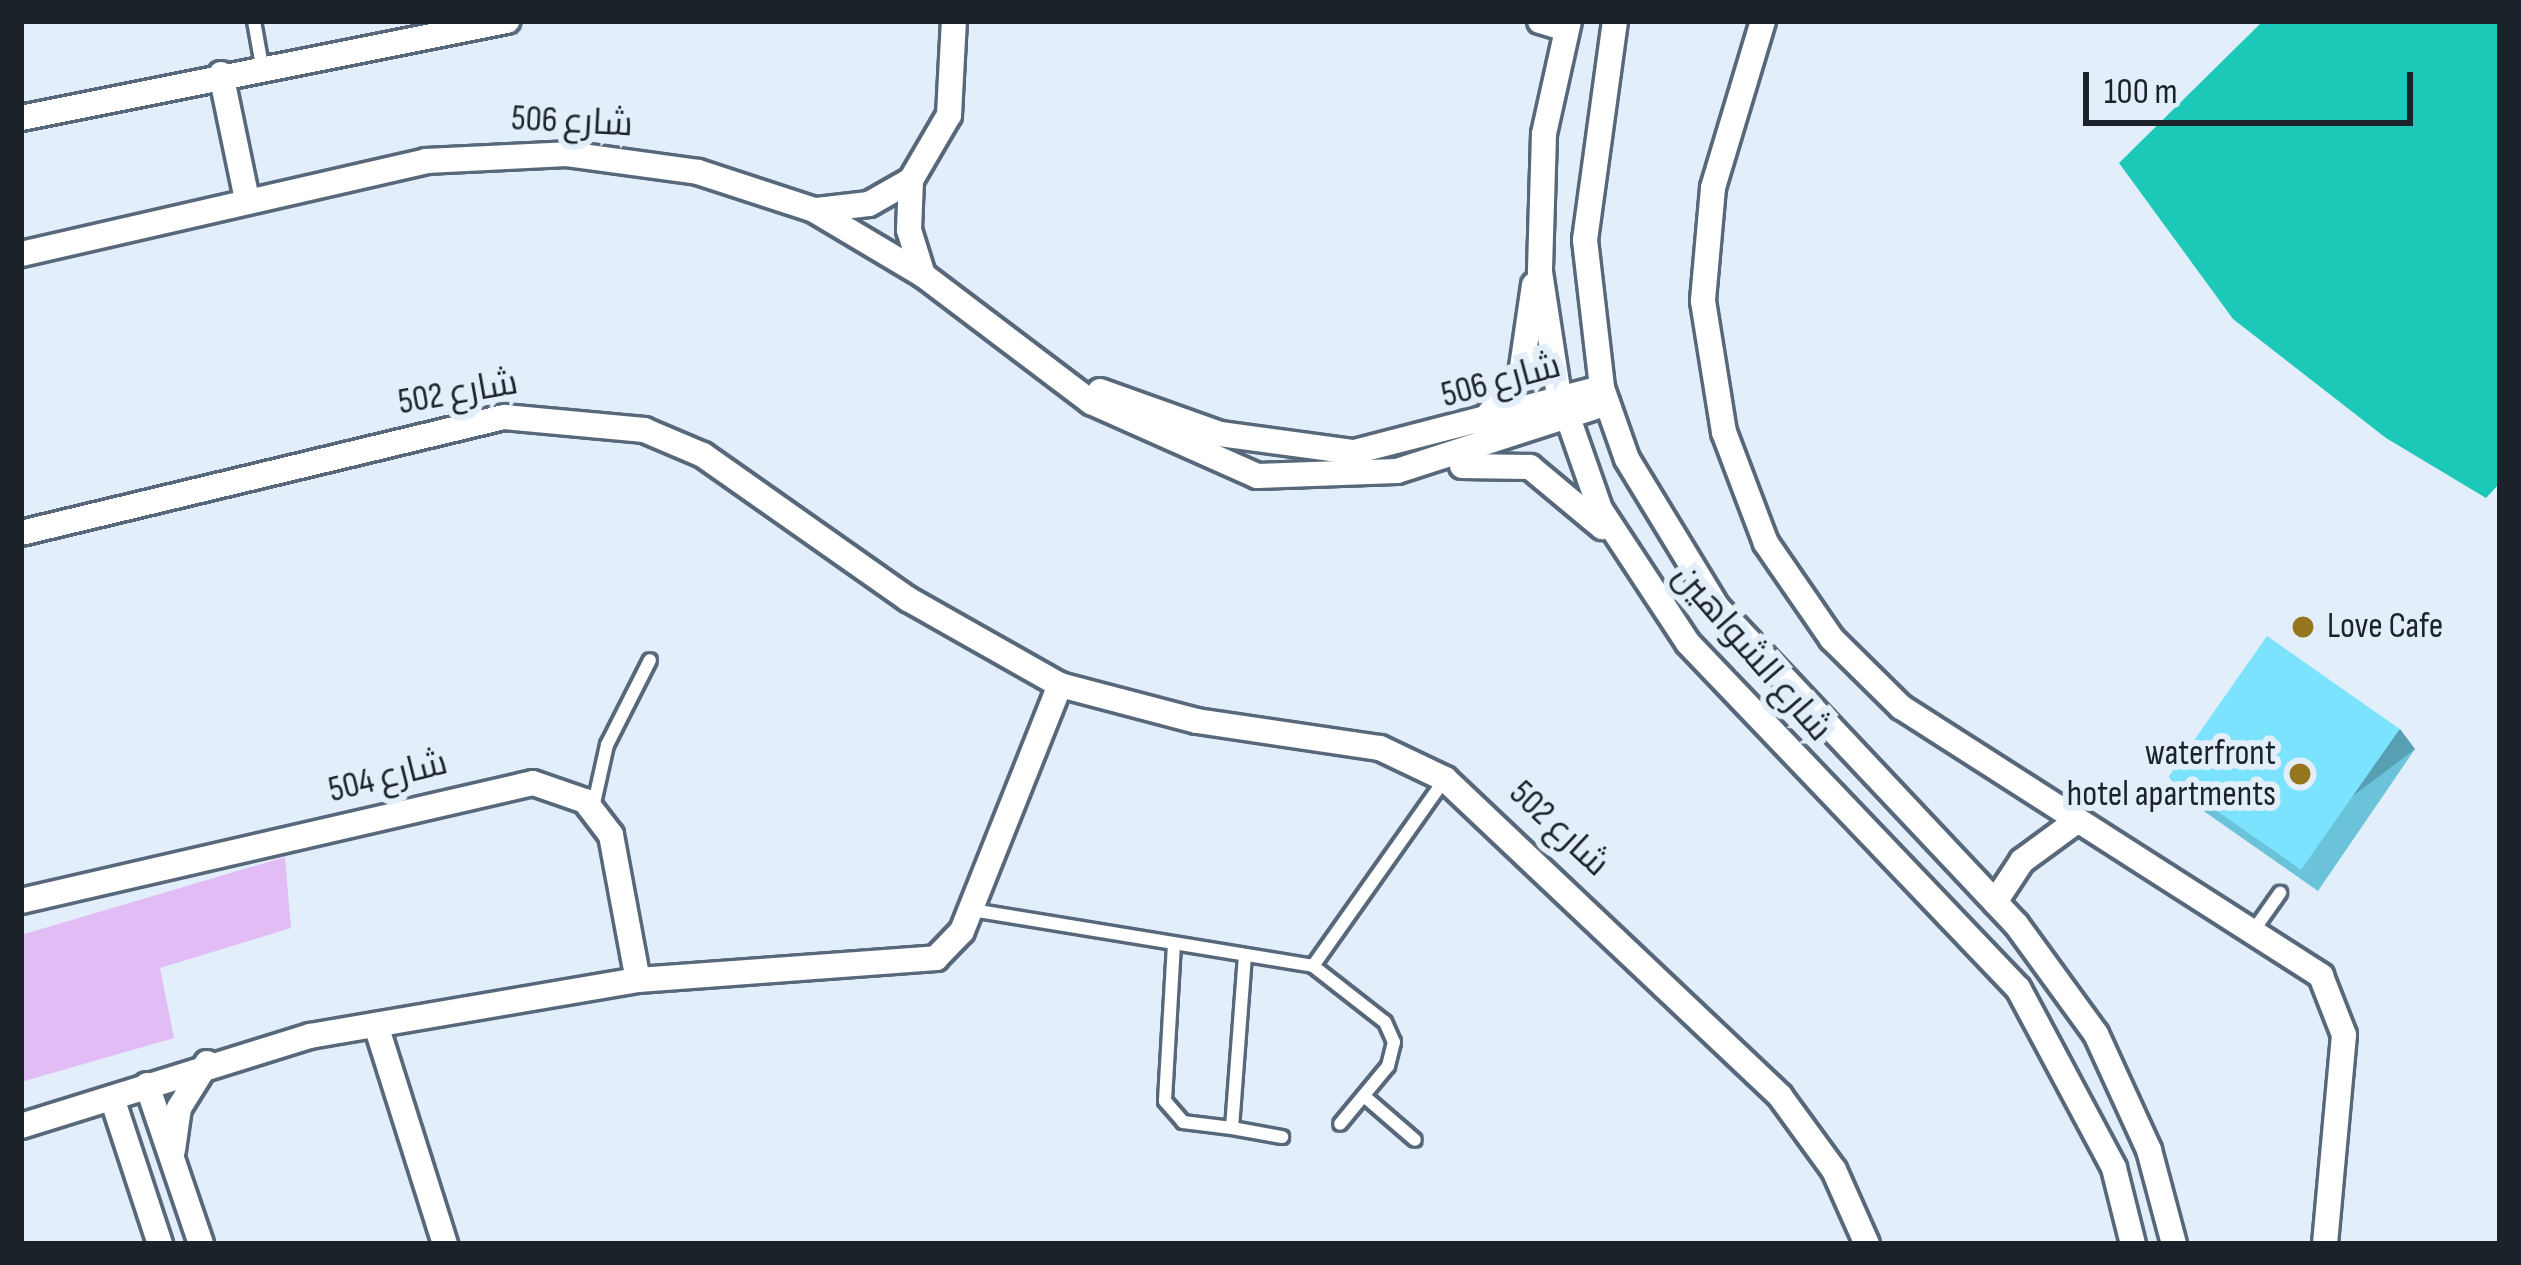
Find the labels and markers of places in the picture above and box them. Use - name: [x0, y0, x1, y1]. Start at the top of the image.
- place label: Love Cafe: [2327, 605, 2443, 649]
- marker: Love Cafe: [2290, 614, 2316, 640]
- place label: waterfront hotel apartments: [2067, 731, 2276, 816]
- marker: waterfront hotel apartments: [2287, 761, 2313, 787]

